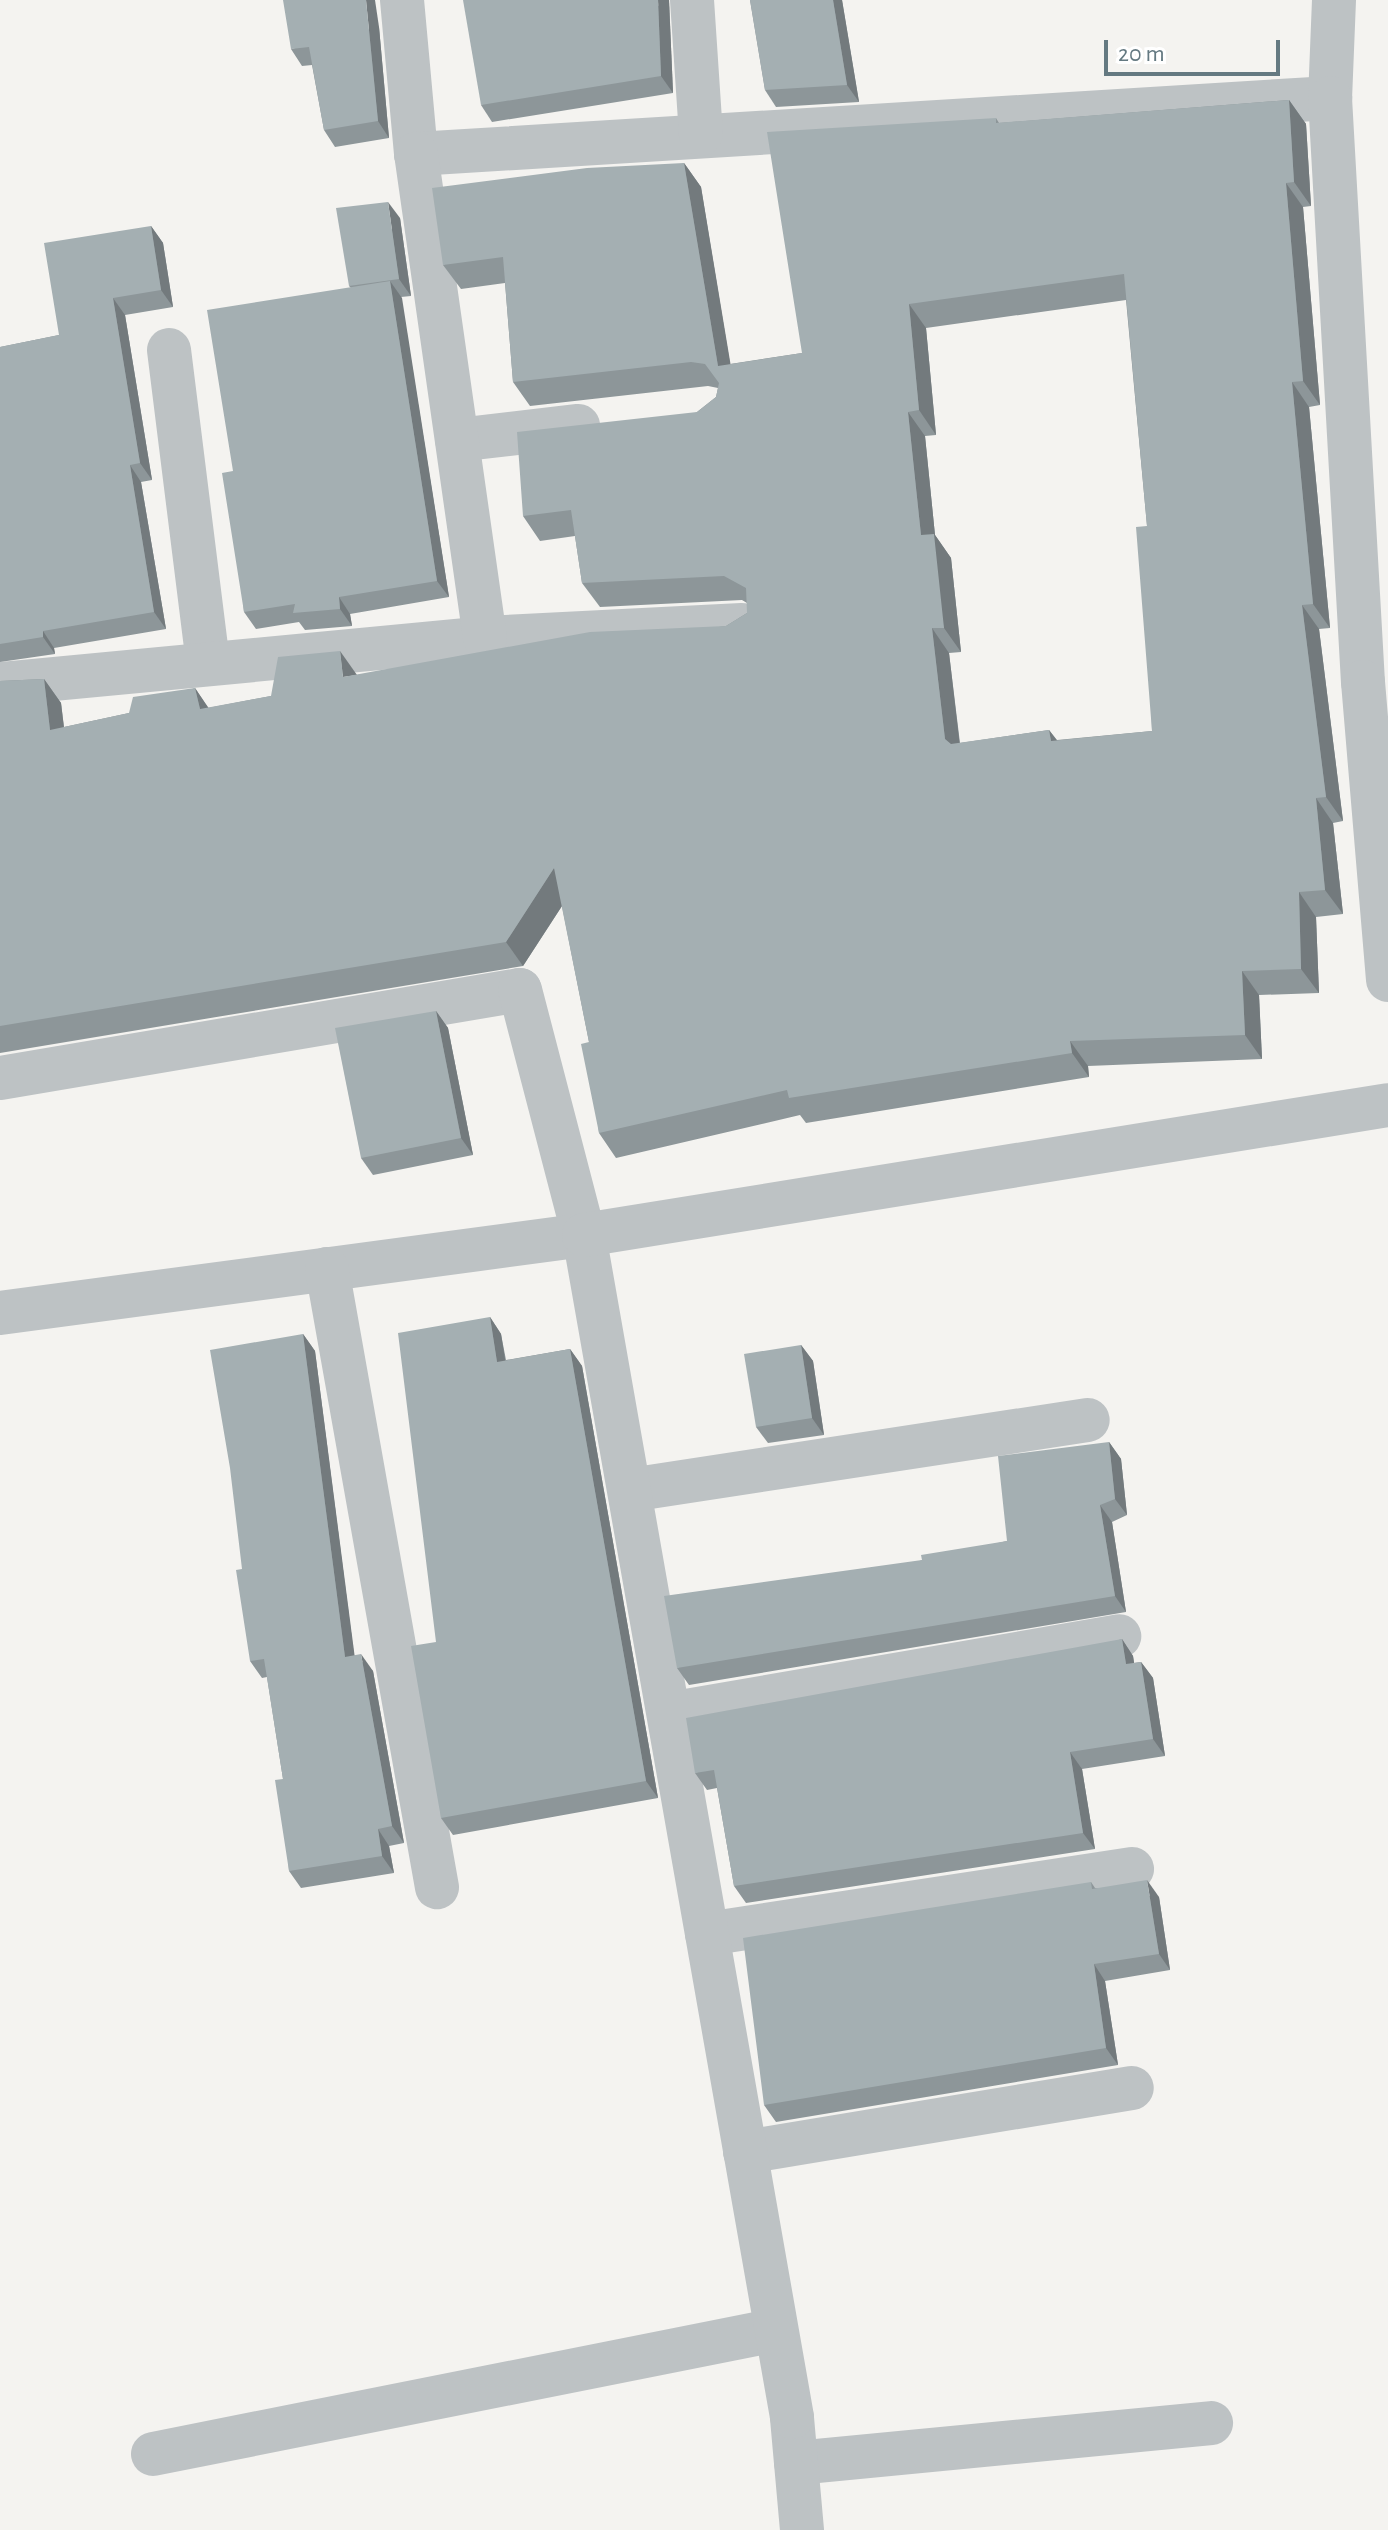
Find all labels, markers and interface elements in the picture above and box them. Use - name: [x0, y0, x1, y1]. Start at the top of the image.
- scale bar: [1108, 24, 1284, 74]
- text: 20 m: [1118, 42, 1165, 66]

